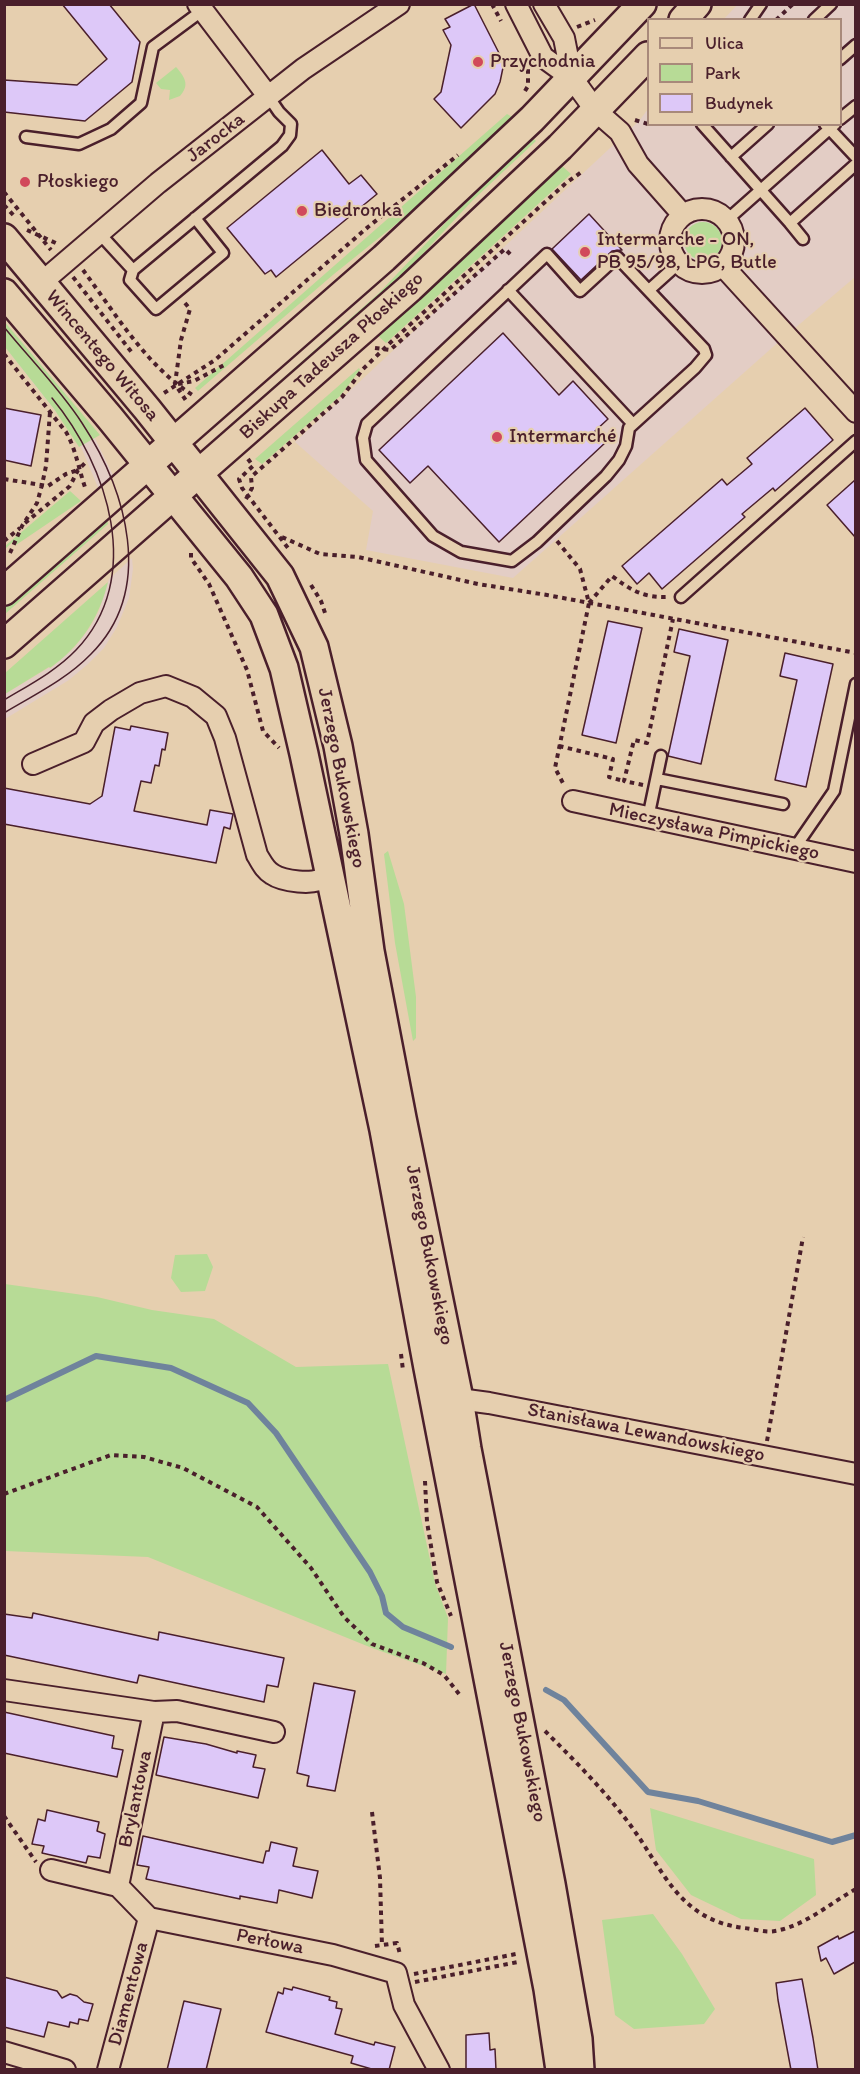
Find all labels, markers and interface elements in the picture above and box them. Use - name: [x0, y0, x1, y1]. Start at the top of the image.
- legend: [647, 18, 842, 126]
- text: Ulica: [705, 32, 744, 54]
- place label: Przychodnia: [490, 50, 595, 74]
- marker: Przychodnia: [471, 55, 485, 69]
- text: Park: [705, 62, 740, 84]
- text: Budynek: [705, 92, 773, 114]
- street label: Jarocka: [182, 108, 250, 168]
- place label: Płoskiego: [37, 170, 119, 194]
- marker: Płoskiego: [18, 175, 32, 189]
- place label: Biedronka: [314, 199, 402, 223]
- marker: Biedronka: [295, 204, 309, 218]
- place label: Intermarche - ON, PB 95/98, LPG, Butle: [597, 228, 777, 275]
- marker: Intermarche - ON, PB 95/98, LPG, Butle: [578, 245, 592, 259]
- street label: Biskupa Tadeusza Płoskiego: [235, 267, 429, 445]
- street label: Wincentego Witosa: [40, 285, 164, 427]
- place label: Intermarché: [509, 425, 617, 449]
- marker: Intermarché: [490, 430, 504, 444]
- street label: Jerzego Bukowskiego: [312, 686, 370, 870]
- street label: Mieczysława Pimpickiego: [606, 798, 822, 866]
- street label: Jerzego Bukowskiego: [400, 1163, 458, 1347]
- street label: Stanisława Lewandowskiego: [525, 1398, 767, 1468]
- street label: Jerzego Bukowskiego: [493, 1640, 551, 1824]
- street label: Brylantowa: [114, 1748, 158, 1850]
- street label: Perłowa: [234, 1924, 306, 1960]
- street label: Diamentowa: [104, 1939, 154, 2049]

